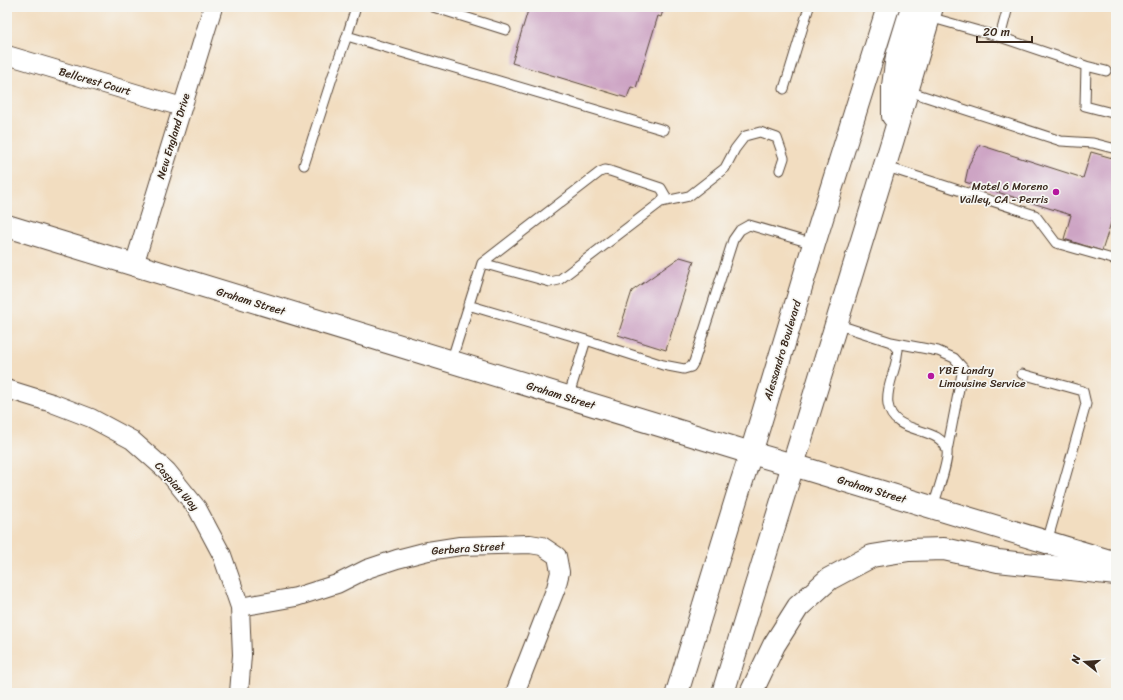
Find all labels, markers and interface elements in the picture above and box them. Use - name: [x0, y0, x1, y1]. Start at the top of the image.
- scale bar: [977, 18, 1032, 44]
- text: 20 m: [983, 21, 1010, 43]
- street label: Bellcrest Court: [56, 62, 133, 101]
- street label: New England Drive: [151, 90, 196, 182]
- place label: Motel 6 Moreno Valley, CA - Perris: [960, 177, 1048, 209]
- marker: Motel 6 Moreno Valley, CA - Perris: [1051, 187, 1061, 197]
- street label: Graham Street: [214, 282, 288, 321]
- street label: Alessandro Boulevard: [758, 297, 807, 403]
- place label: YBE Landry Limousine Service: [939, 361, 1026, 393]
- marker: YBE Landry Limousine Service: [926, 371, 936, 381]
- street label: Graham Street: [524, 376, 598, 415]
- street label: Caspian Way: [150, 457, 204, 516]
- street label: Graham Street: [835, 470, 909, 509]
- street label: Gerbera Street: [431, 536, 506, 561]
- north arrow: [1065, 642, 1105, 682]
- text: N: [1065, 652, 1086, 667]

